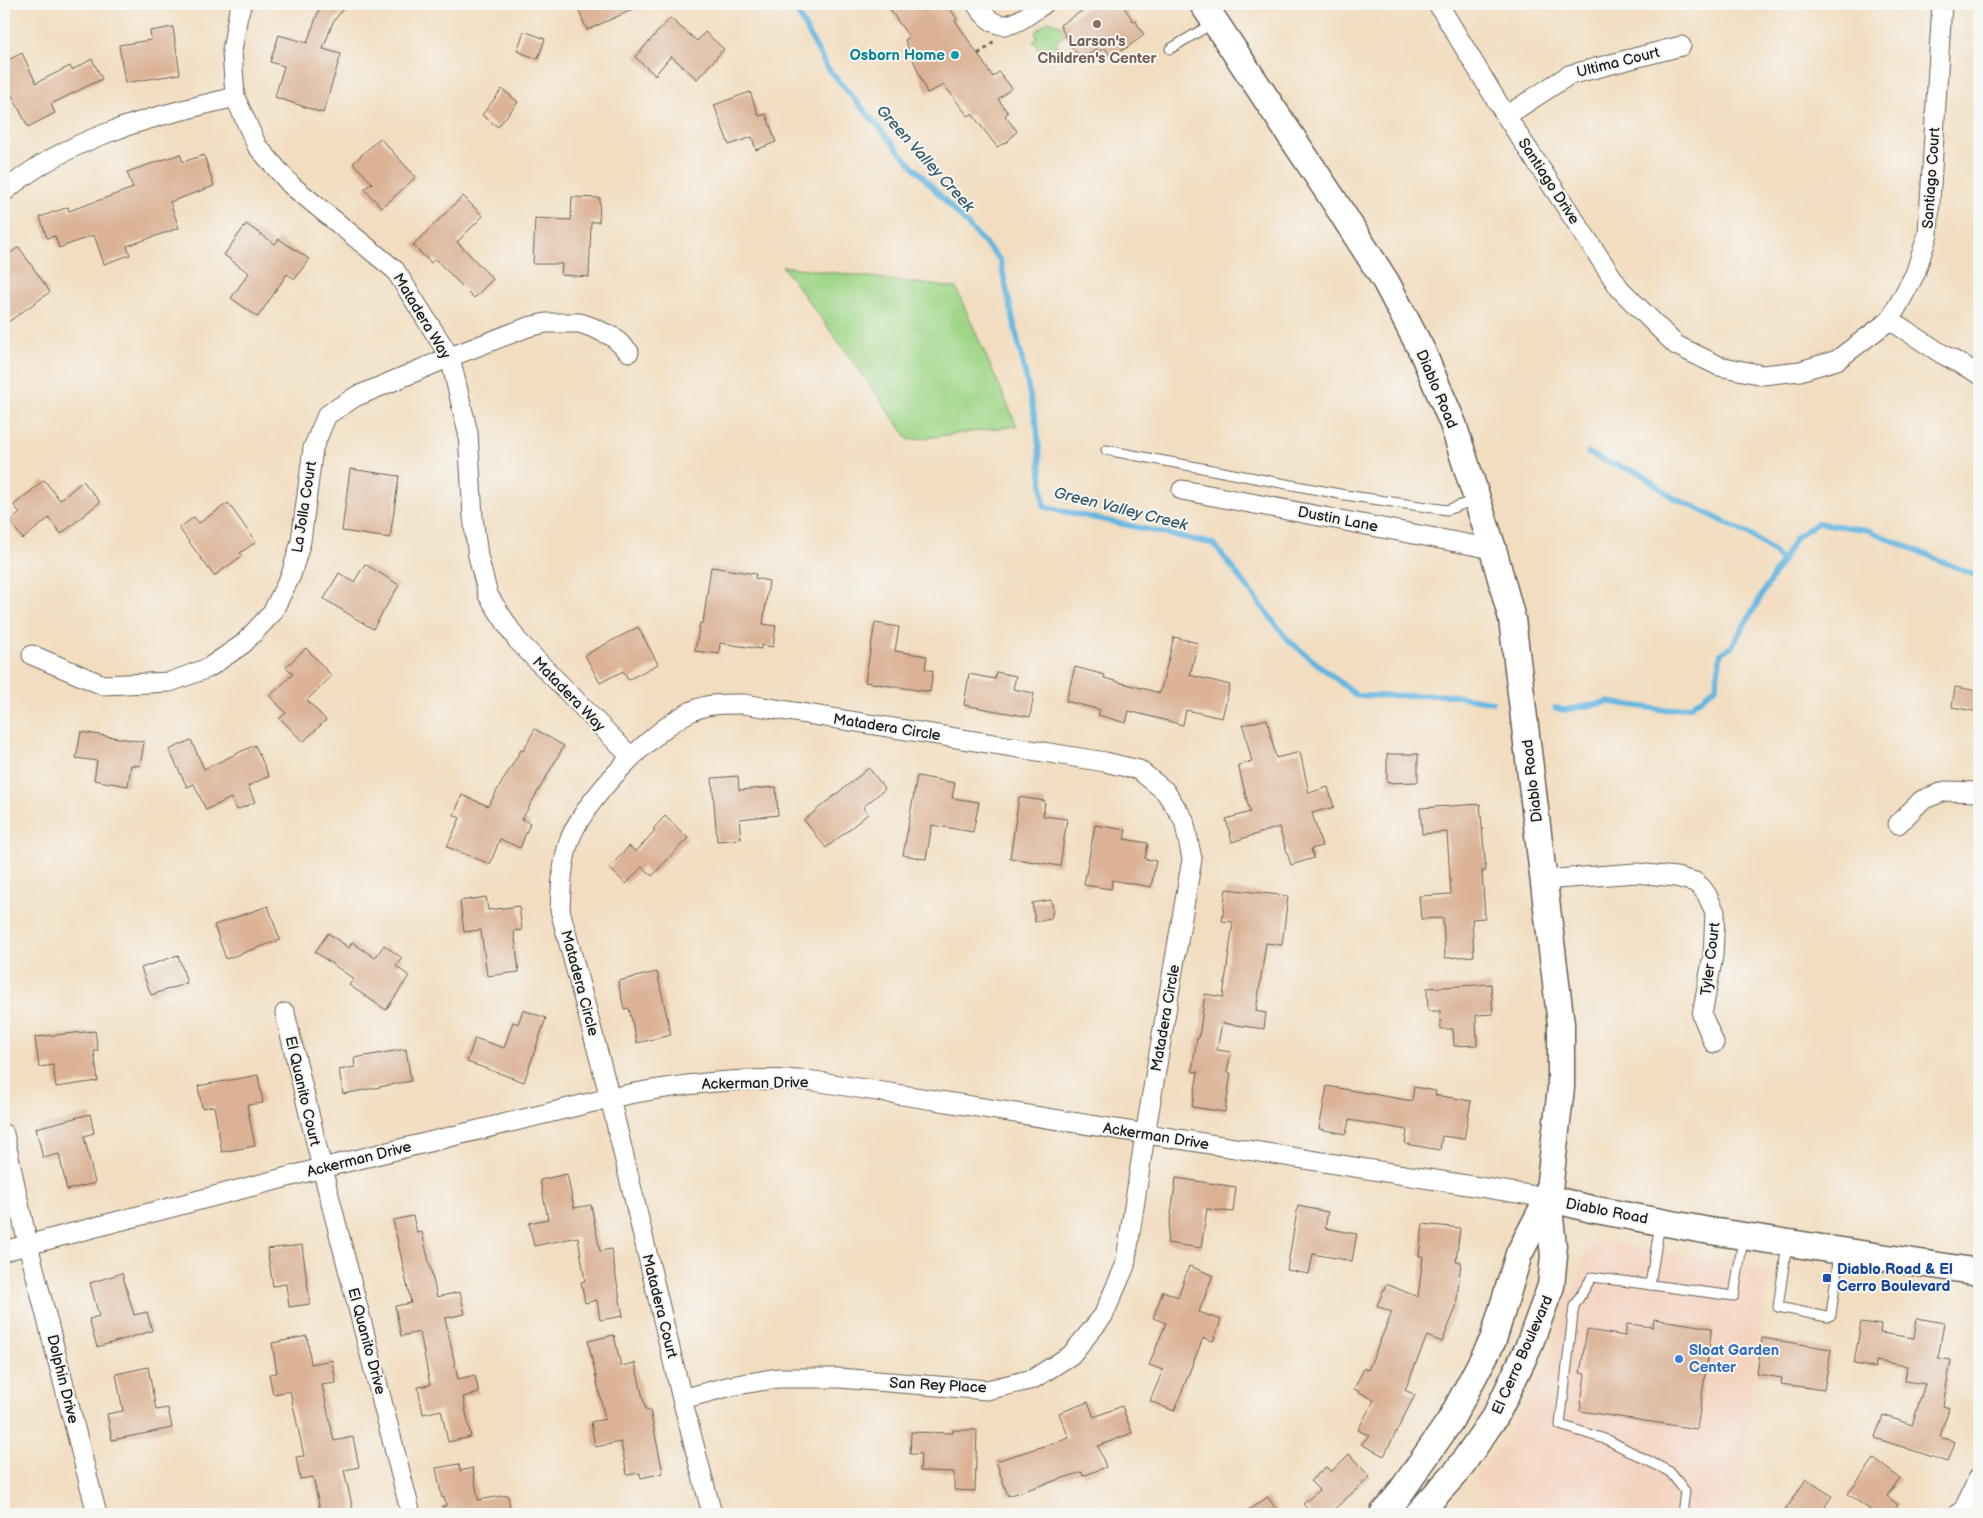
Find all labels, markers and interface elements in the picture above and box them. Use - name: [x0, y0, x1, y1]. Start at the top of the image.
- marker: Larson's Children's Center: [1091, 18, 1103, 30]
- place label: Larson's Children's Center: [1038, 32, 1157, 68]
- street label: Ultima Court: [1575, 43, 1662, 82]
- place label: Osborn Home: [850, 46, 945, 65]
- marker: Osborn Home: [949, 49, 961, 61]
- water label: Green Valley Creek: [872, 102, 979, 217]
- street label: Santiago Court: [1918, 126, 1945, 229]
- street label: Santiago Drive: [1514, 135, 1584, 228]
- street label: Matadera Way: [389, 270, 455, 363]
- street label: Diablo Road: [1411, 347, 1462, 431]
- street label: La Jolla Court: [288, 459, 321, 554]
- water label: Green Valley Creek: [1052, 484, 1191, 536]
- street label: Dustin Lane: [1296, 502, 1380, 537]
- street label: Matadera Way: [528, 653, 609, 736]
- street label: Matadera Circle: [832, 710, 942, 745]
- street label: Diablo Road: [1518, 738, 1547, 824]
- street label: Tyler Court: [1697, 921, 1724, 997]
- street label: Matadera Circle: [556, 928, 603, 1038]
- street label: Matadera Circle: [1147, 963, 1184, 1073]
- street label: El Quanito Court: [281, 1034, 324, 1148]
- street label: Ackerman Drive: [701, 1073, 809, 1094]
- street label: Ackerman Drive: [1102, 1119, 1210, 1154]
- street label: Ackerman Drive: [305, 1137, 413, 1182]
- street label: Diablo Road: [1564, 1194, 1650, 1229]
- street label: Matadera Court: [637, 1252, 682, 1361]
- place label: Diablo Road & El Cerro Boulevard: [1837, 1260, 1953, 1296]
- marker: Diablo Road & El Cerro Boulevard: [1821, 1272, 1833, 1284]
- street label: El Quanito Drive: [343, 1286, 390, 1397]
- street label: El Cerro Boulevard: [1488, 1293, 1557, 1418]
- street label: Dolphin Drive: [42, 1333, 83, 1426]
- place label: Sloat Garden Center: [1689, 1341, 1779, 1377]
- marker: Sloat Garden Center: [1673, 1353, 1685, 1365]
- street label: San Rey Place: [889, 1373, 987, 1398]

